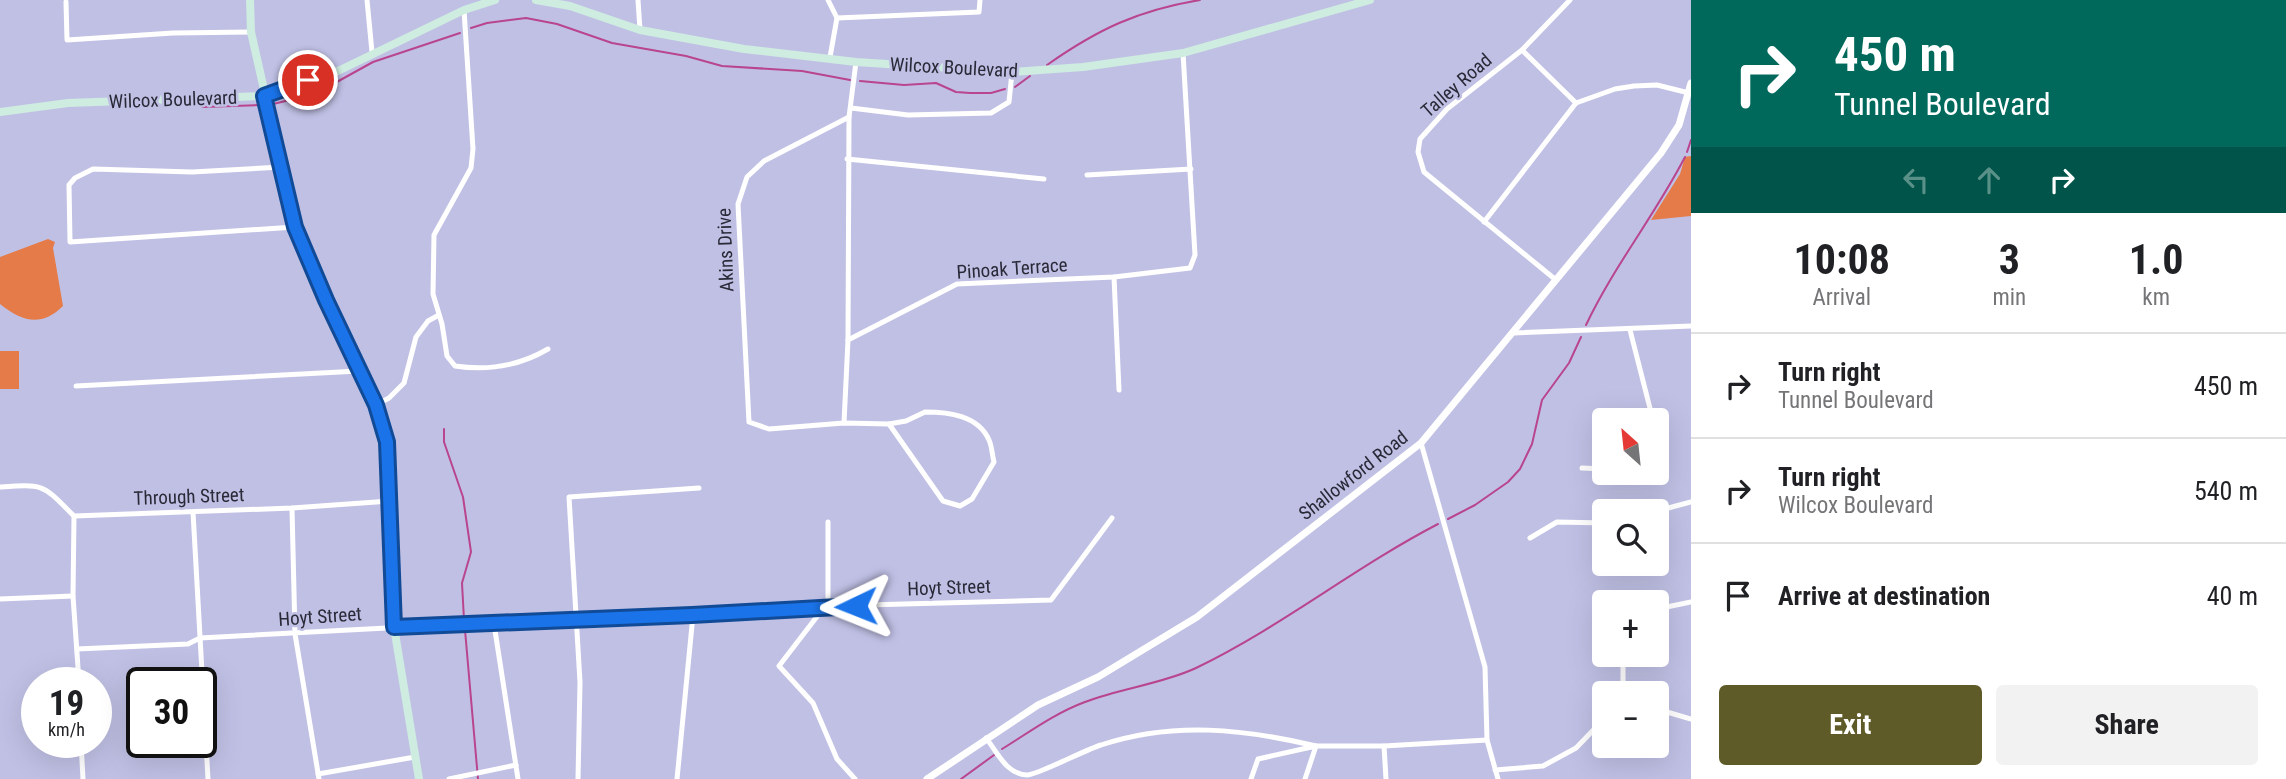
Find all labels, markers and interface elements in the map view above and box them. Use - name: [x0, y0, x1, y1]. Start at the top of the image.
- text: 450 m: [1834, 26, 1956, 83]
- icon: right: [1719, 28, 1810, 119]
- street label: Talley Road: [1416, 49, 1496, 122]
- pin: [278, 50, 338, 110]
- street label: Wilcox Boulevard: [889, 53, 1019, 82]
- icon: arrive: [289, 61, 327, 99]
- text: Tunnel Boulevard: [1834, 85, 2051, 123]
- street label: Wilcox Boulevard: [108, 86, 238, 113]
- icon: left: [1897, 161, 1935, 199]
- icon: ahead: [1970, 161, 2008, 199]
- icon: right: [2043, 161, 2081, 199]
- street label: Akins Drive: [713, 208, 738, 292]
- text: 10:08: [1794, 235, 1890, 284]
- text: 3: [1999, 235, 2020, 284]
- text: 1.0: [2129, 235, 2183, 284]
- street label: Pinoak Terrace: [956, 253, 1068, 284]
- text: Arrival: [1812, 284, 1871, 311]
- text: min: [1992, 284, 2026, 311]
- text: km: [2142, 284, 2170, 311]
- text: Turn right: [1778, 357, 1880, 387]
- icon: right: [1719, 367, 1757, 405]
- text: 450 m: [2194, 371, 2258, 401]
- text: Tunnel Boulevard: [1778, 387, 1934, 414]
- north arrow: [1592, 408, 1670, 485]
- map controls: [1592, 408, 1669, 758]
- street label: Shallowford Road: [1294, 426, 1412, 525]
- text: Turn right: [1778, 462, 1880, 492]
- icon: right: [1719, 472, 1757, 510]
- text: 540 m: [2194, 476, 2258, 506]
- street label: Through Street: [133, 483, 245, 510]
- text: Wilcox Boulevard: [1778, 492, 1933, 519]
- button: search: [1592, 499, 1669, 576]
- position arrow: [819, 569, 893, 643]
- street label: Hoyt Street: [907, 575, 991, 600]
- icon: arrive: [1719, 577, 1757, 615]
- text: Arrive at destination: [1778, 581, 1990, 611]
- text: 40 m: [2207, 581, 2258, 611]
- button: +: [1592, 590, 1669, 667]
- street label: Hoyt Street: [278, 602, 363, 631]
- speed limit sign: 30: [126, 667, 217, 758]
- button: −: [1592, 681, 1669, 758]
- text: 19: [49, 683, 84, 724]
- button: Exit: [1719, 685, 1982, 765]
- button: Share: [1996, 685, 2258, 765]
- text: km/h: [48, 719, 85, 740]

